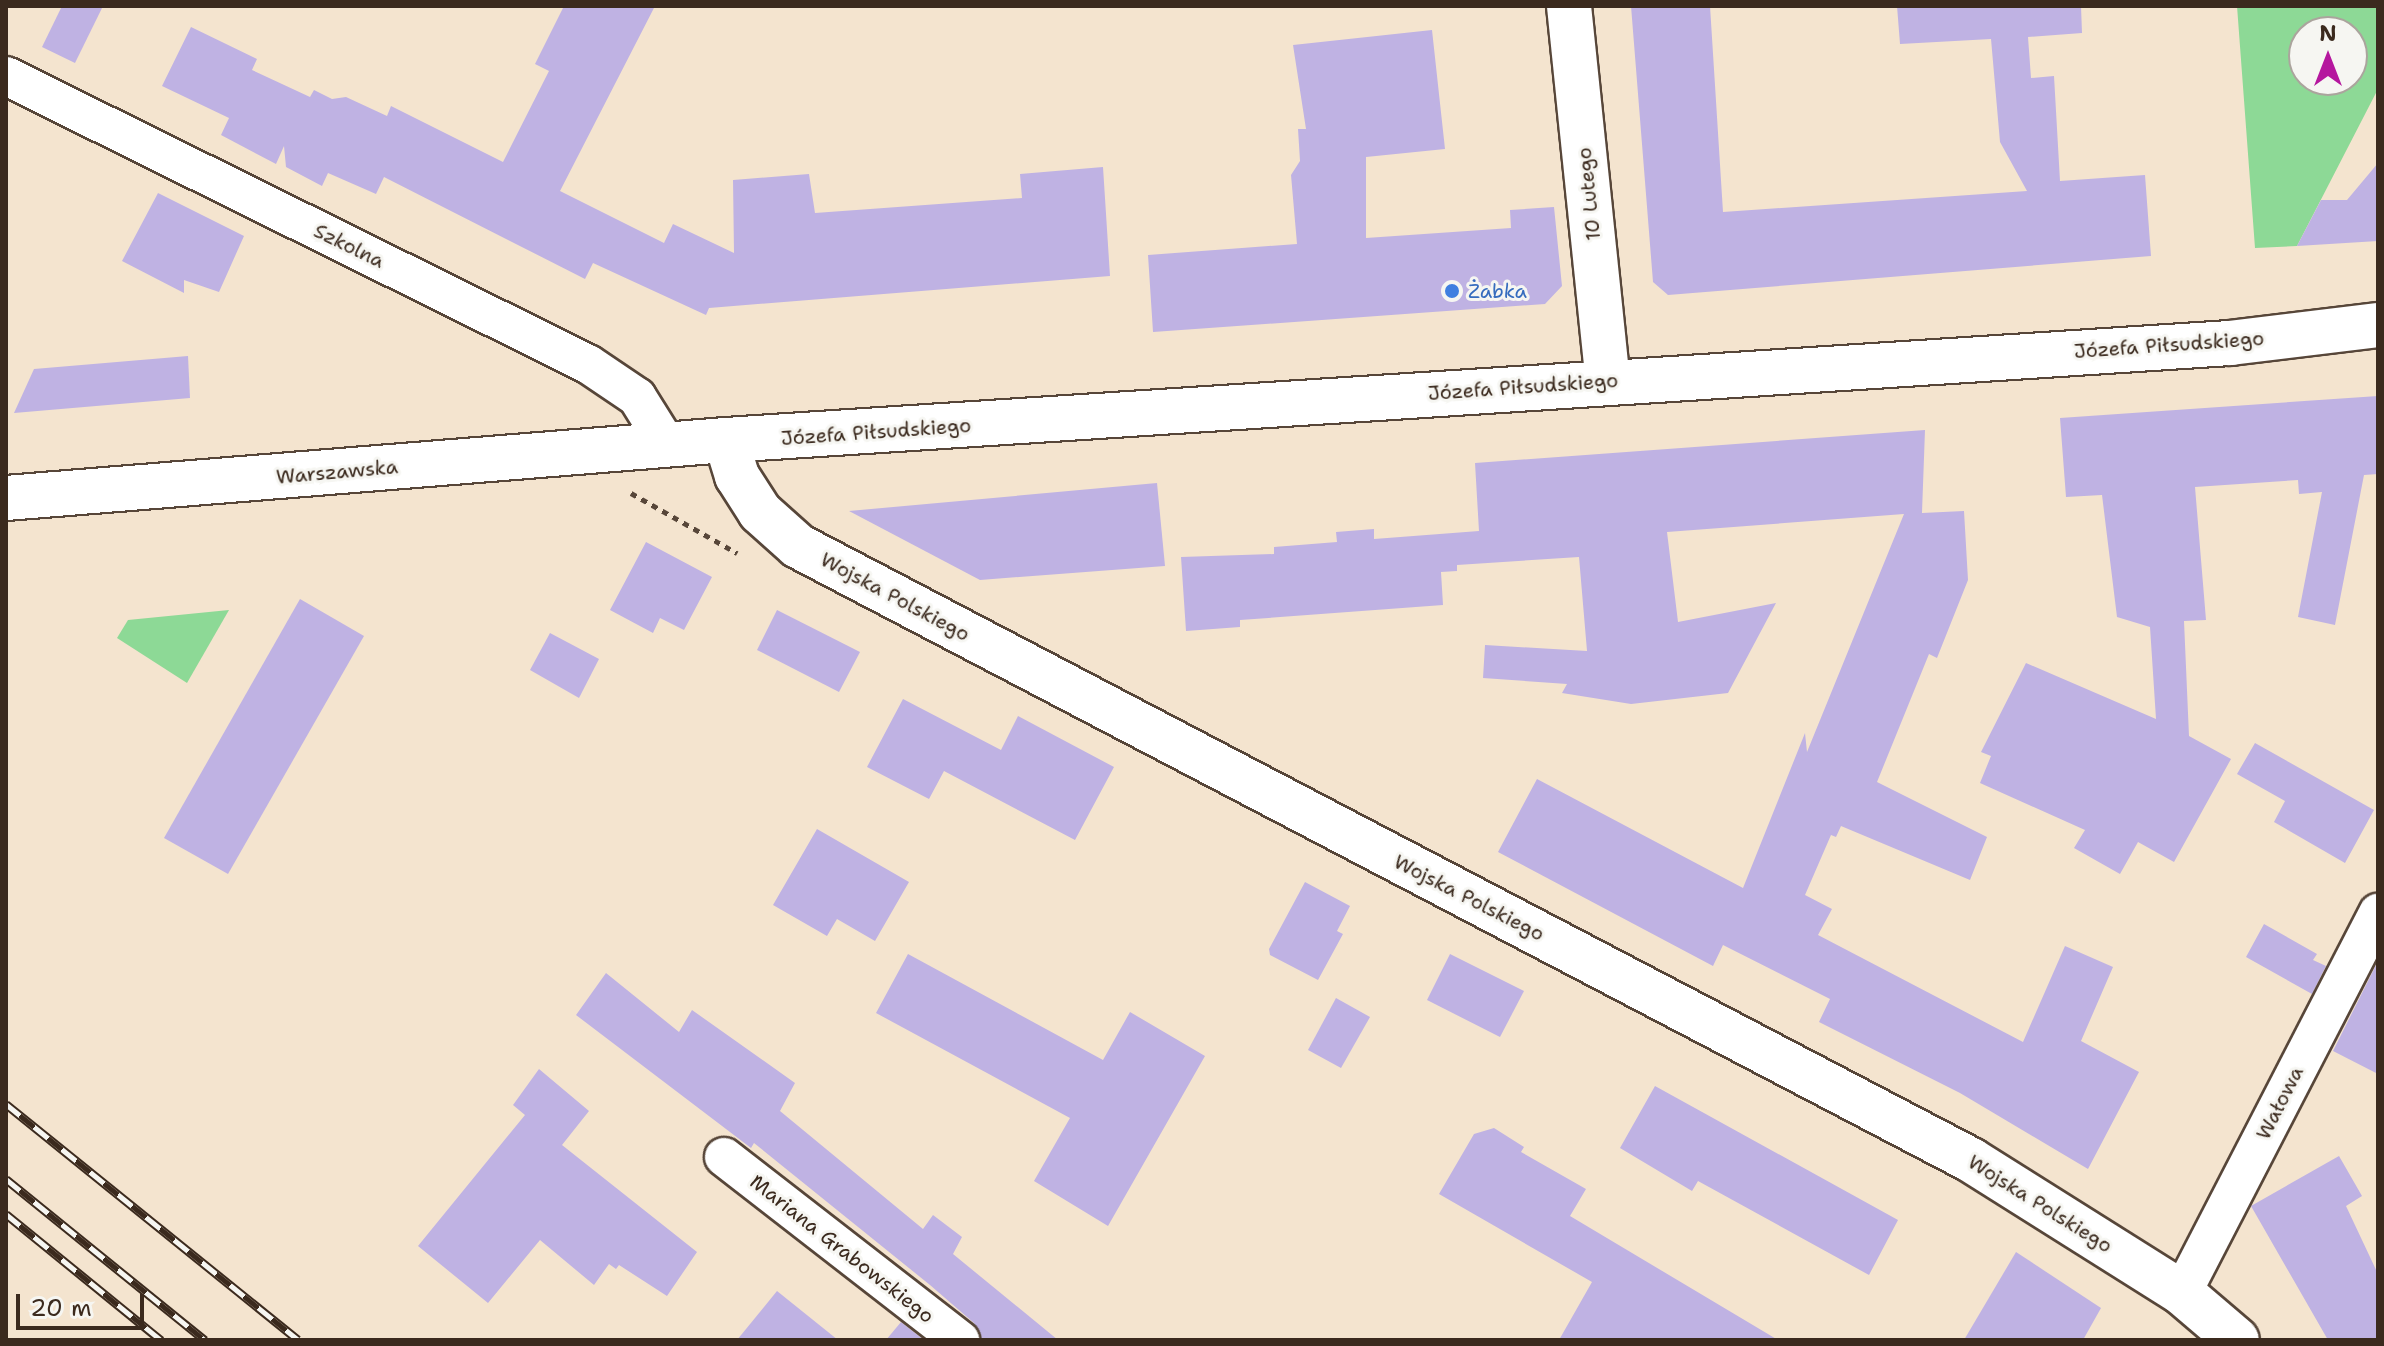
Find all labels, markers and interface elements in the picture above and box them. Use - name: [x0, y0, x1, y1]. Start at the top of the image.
- north arrow: [2288, 16, 2368, 96]
- text: N: [2319, 19, 2337, 48]
- street label: 10 Lutego: [1572, 146, 1606, 242]
- street label: Szkolna: [310, 219, 388, 273]
- place label: Żabka: [1468, 279, 1527, 303]
- marker: Żabka: [1443, 282, 1461, 300]
- street label: Józefa Piłsudskiego: [2073, 326, 2265, 364]
- street label: Józefa Piłsudskiego: [1427, 368, 1619, 406]
- street label: Józefa Piłsudskiego: [780, 413, 972, 451]
- street label: Warszawska: [275, 455, 399, 489]
- street label: Wojska Polskiego: [816, 548, 974, 646]
- street label: Wojska Polskiego: [1390, 850, 1548, 946]
- street label: Wałowa: [2251, 1062, 2309, 1144]
- street label: Wojska Polskiego: [1963, 1150, 2117, 1258]
- street label: Mariana Grabowskiego: [745, 1170, 939, 1328]
- scale bar: [20, 1278, 148, 1328]
- text: 20 m: [30, 1292, 92, 1324]

